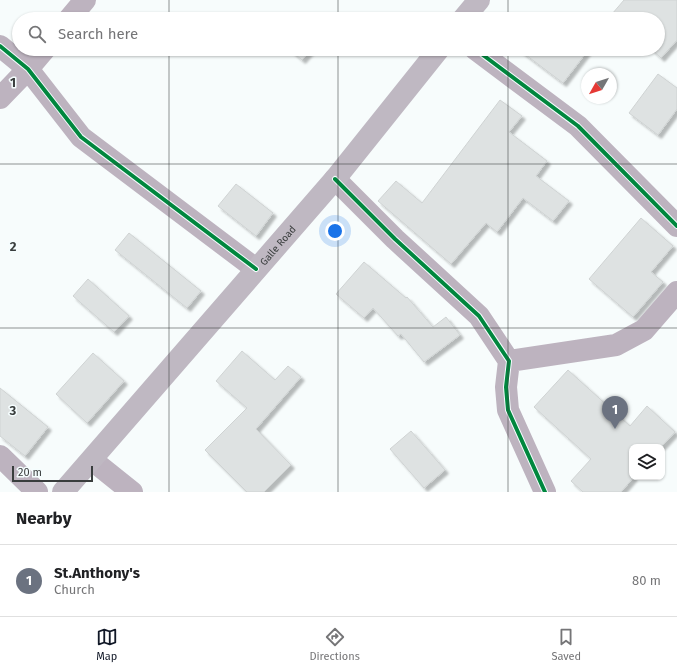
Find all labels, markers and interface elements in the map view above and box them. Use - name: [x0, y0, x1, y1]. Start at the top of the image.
- search box: [12, 12, 665, 56]
- icon: search: [26, 23, 48, 45]
- text: Search here: [58, 25, 138, 43]
- north arrow: [581, 68, 617, 104]
- text: 1: [10, 75, 16, 90]
- your location: [325, 221, 345, 241]
- street label: Galle Road: [258, 224, 299, 268]
- text: 2: [10, 239, 17, 254]
- pin: 1: [602, 396, 628, 429]
- text: 3: [9, 403, 17, 418]
- map controls: [629, 444, 665, 480]
- button: layers: [629, 444, 665, 480]
- scale bar: [12, 464, 93, 483]
- text: 20 m: [18, 466, 42, 479]
- text: Nearby: [16, 508, 71, 529]
- text: St.Anthony's: [54, 564, 140, 582]
- text: 1: [26, 573, 32, 588]
- text: 80 m: [632, 573, 661, 588]
- text: Church: [54, 582, 95, 597]
- tab: Map: [96, 626, 118, 663]
- tab: Directions: [309, 626, 360, 663]
- tab: Saved: [551, 626, 581, 663]

